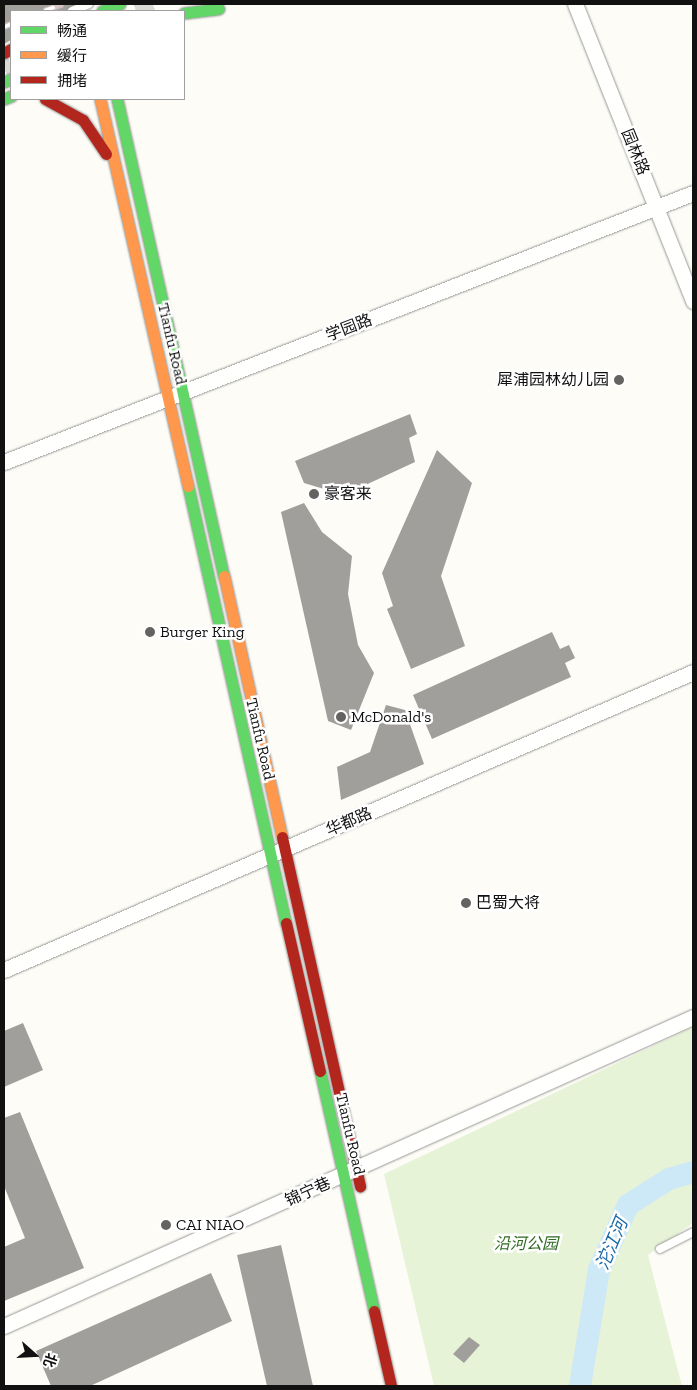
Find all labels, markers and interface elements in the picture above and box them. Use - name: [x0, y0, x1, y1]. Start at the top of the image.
- legend: [10, 10, 185, 100]
- text: 畅通: [57, 22, 87, 40]
- text: 缓行: [57, 47, 87, 65]
- text: 拥堵: [57, 72, 87, 90]
- street label: 园林路: [617, 126, 653, 178]
- street label: Tianfu Road: [153, 301, 191, 387]
- street label: 学园路: [323, 310, 375, 346]
- place label: 犀浦园林幼儿园: [497, 370, 609, 390]
- marker: 犀浦园林幼儿园: [613, 374, 625, 386]
- place label: 豪客来: [324, 484, 372, 504]
- marker: 豪客来: [308, 488, 320, 500]
- place label: Burger King: [160, 622, 245, 642]
- marker: Burger King: [144, 626, 156, 638]
- street label: Tianfu Road: [241, 696, 279, 782]
- place label: McDonald's: [351, 707, 431, 727]
- marker: McDonald's: [335, 711, 347, 723]
- street label: 华都路: [323, 804, 375, 840]
- place label: 巴蜀大将: [476, 893, 540, 913]
- marker: 巴蜀大将: [460, 897, 472, 909]
- street label: Tianfu Road: [331, 1091, 369, 1177]
- street label: 锦宁巷: [282, 1173, 334, 1211]
- place label: CAI NIAO: [176, 1215, 244, 1235]
- water label: 沱江河: [592, 1215, 632, 1273]
- marker: CAI NIAO: [160, 1219, 172, 1231]
- park label: 沿河公园: [494, 1234, 558, 1254]
- north arrow: [10, 1330, 60, 1380]
- text: 北: [39, 1351, 60, 1369]

